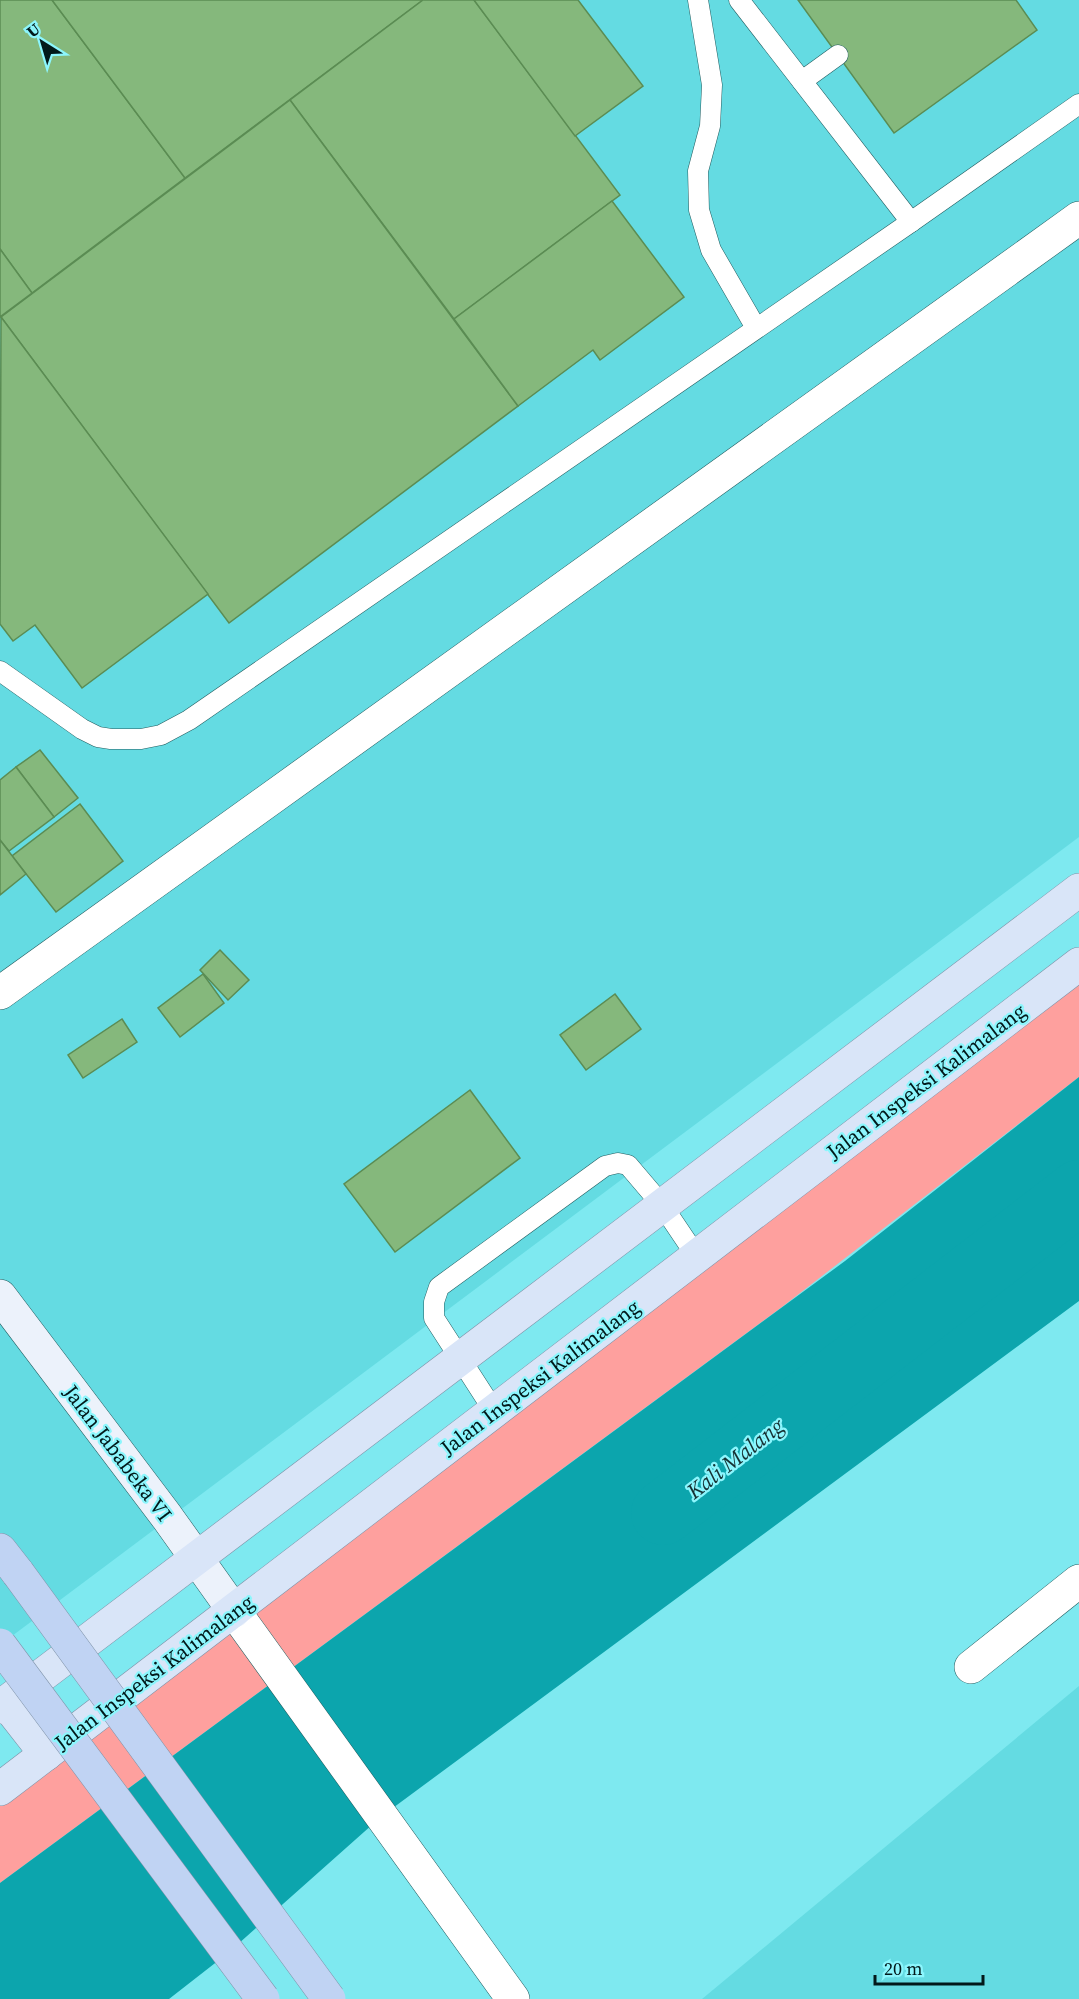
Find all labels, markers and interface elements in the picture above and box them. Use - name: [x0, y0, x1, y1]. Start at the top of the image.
- north arrow: [12, 12, 72, 72]
- text: U: [22, 18, 45, 42]
- street label: Jalan Inspeksi Kalimalang: [820, 996, 1032, 1166]
- street label: Jalan Inspeksi Kalimalang: [434, 1292, 646, 1462]
- street label: Jalan Jababeka VI: [56, 1378, 179, 1527]
- water label: Kali Malang: [679, 1410, 791, 1506]
- street label: Jalan Inspeksi Kalimalang: [48, 1587, 260, 1757]
- scale bar: [875, 1948, 983, 1986]
- text: 20 m: [884, 1956, 922, 1981]

